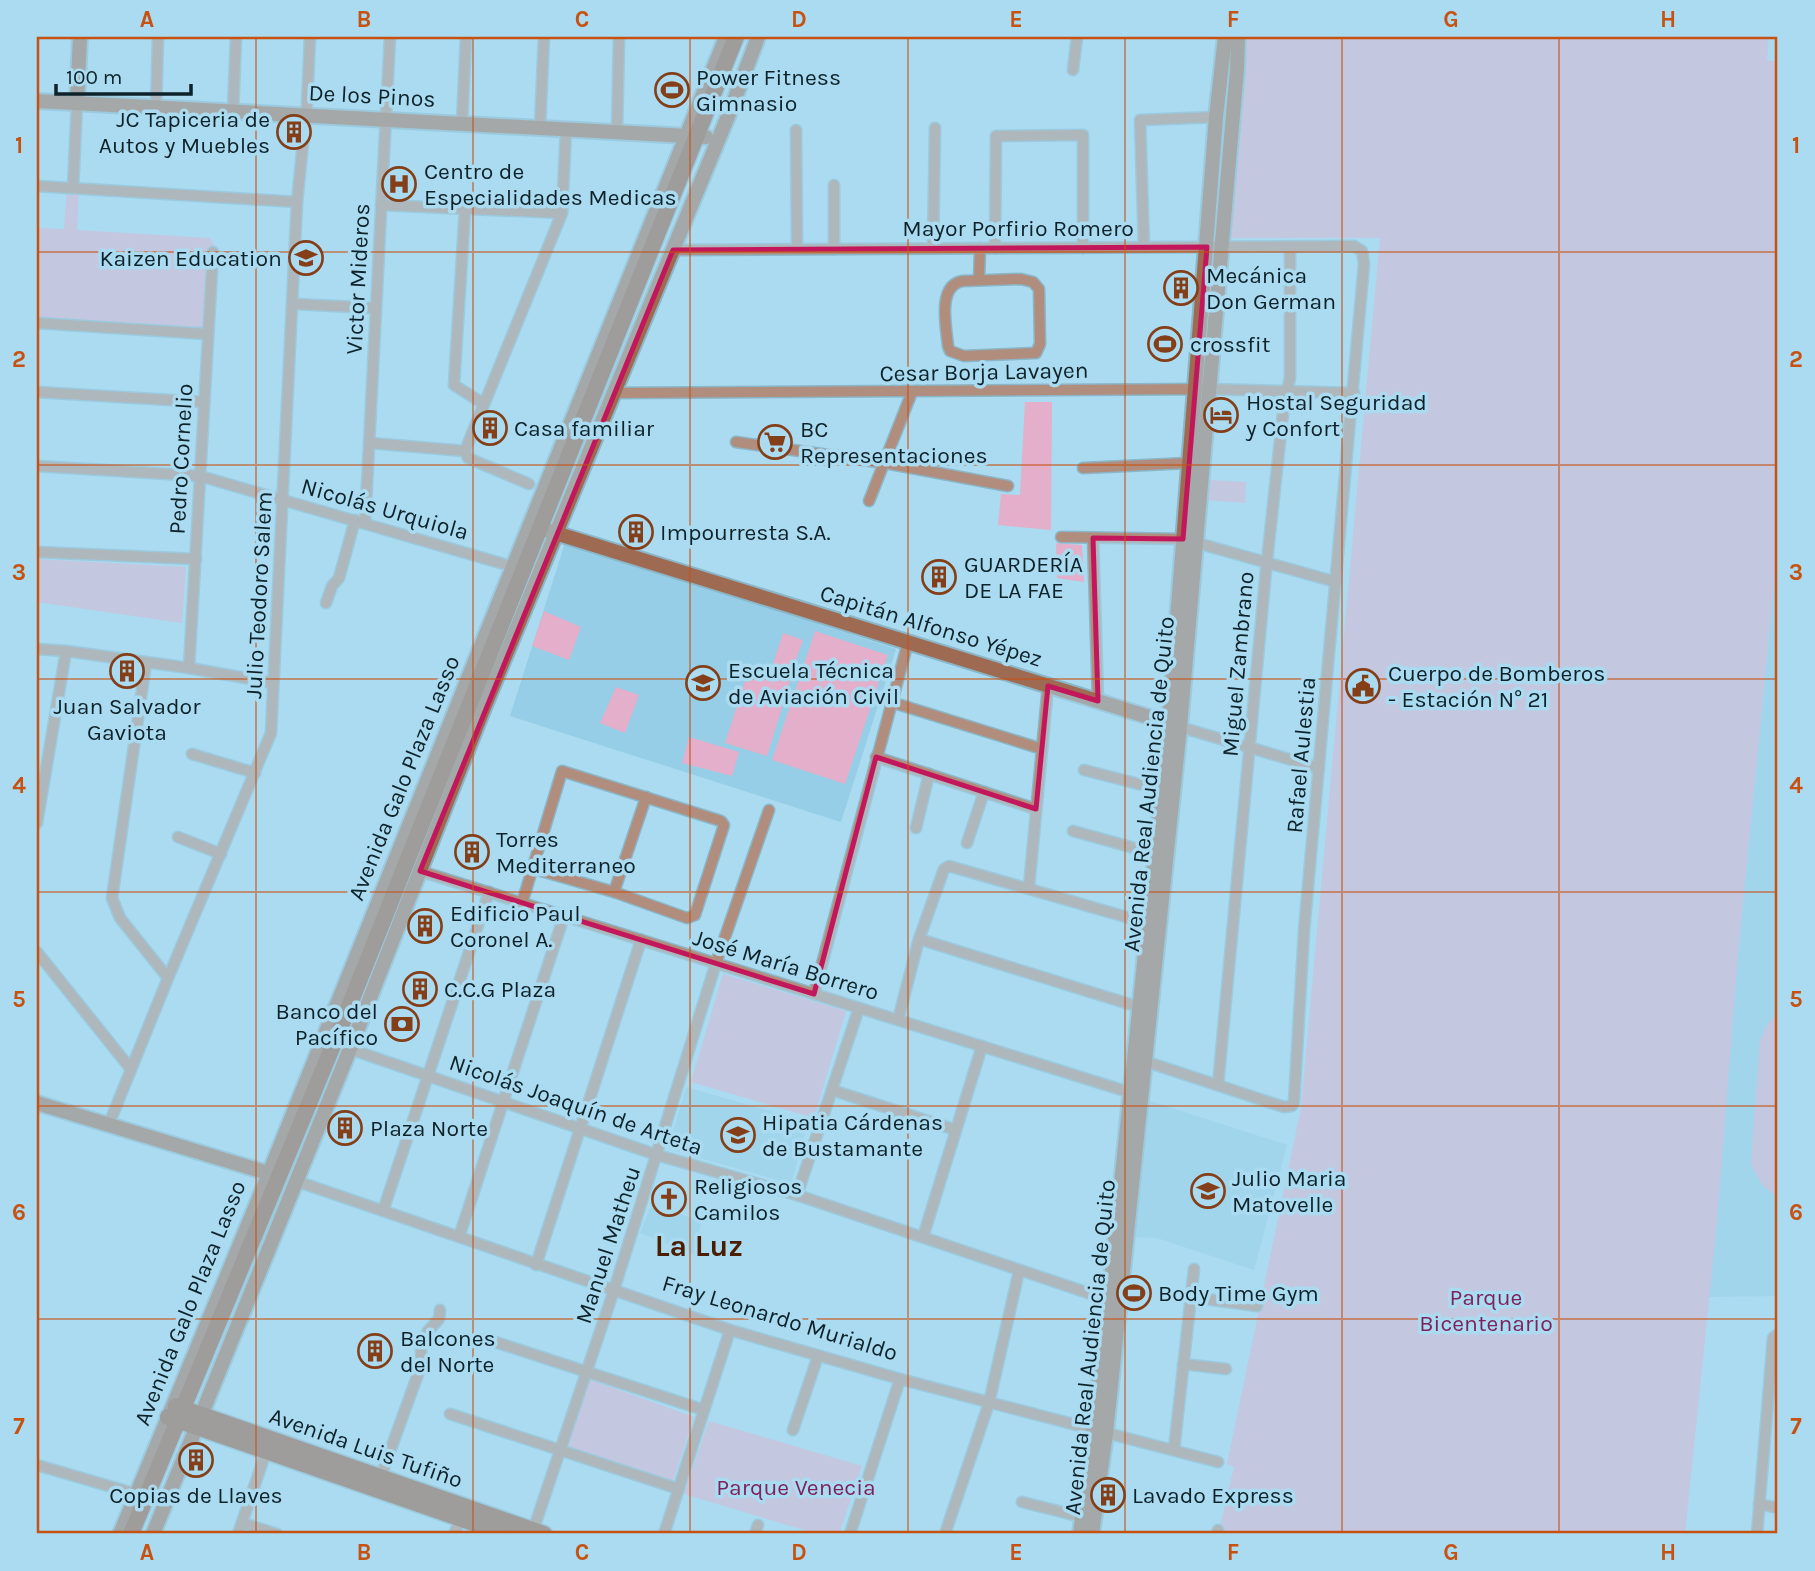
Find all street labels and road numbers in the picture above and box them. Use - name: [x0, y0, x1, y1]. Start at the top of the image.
- street label: De los Pinos: [308, 79, 436, 113]
- street label: Victor Mideros: [341, 203, 375, 355]
- street label: Mayor Porfirio Romero: [902, 215, 1134, 242]
- street label: Cesar Borja Lavayen: [879, 357, 1089, 387]
- street label: Pedro Cornelio: [164, 383, 198, 535]
- street label: Nicolás Urquiola: [298, 472, 472, 546]
- street label: Julio Teodoro Salem: [240, 491, 278, 699]
- street label: Miguel Zambrano: [1216, 570, 1260, 758]
- street label: Capitán Alfonso Yépez: [817, 579, 1045, 673]
- street label: Avenida Real Audiencia de Quito: [1118, 615, 1180, 953]
- street label: Avenida Galo Plaza Lasso: [342, 652, 466, 904]
- street label: Rafael Aulestia: [1281, 676, 1321, 834]
- street label: José María Borrero: [690, 924, 882, 1006]
- street label: Nicolás Joaquín de Arteta: [446, 1049, 706, 1161]
- street label: Manuel Matheu: [570, 1163, 646, 1327]
- street label: Avenida Galo Plaza Lasso: [128, 1177, 252, 1429]
- street label: Avenida Real Audiencia de Quito: [1059, 1178, 1121, 1516]
- street label: Fray Leonardo Murialdo: [659, 1269, 901, 1367]
- street label: Avenida Luis Tufiño: [266, 1402, 466, 1494]

